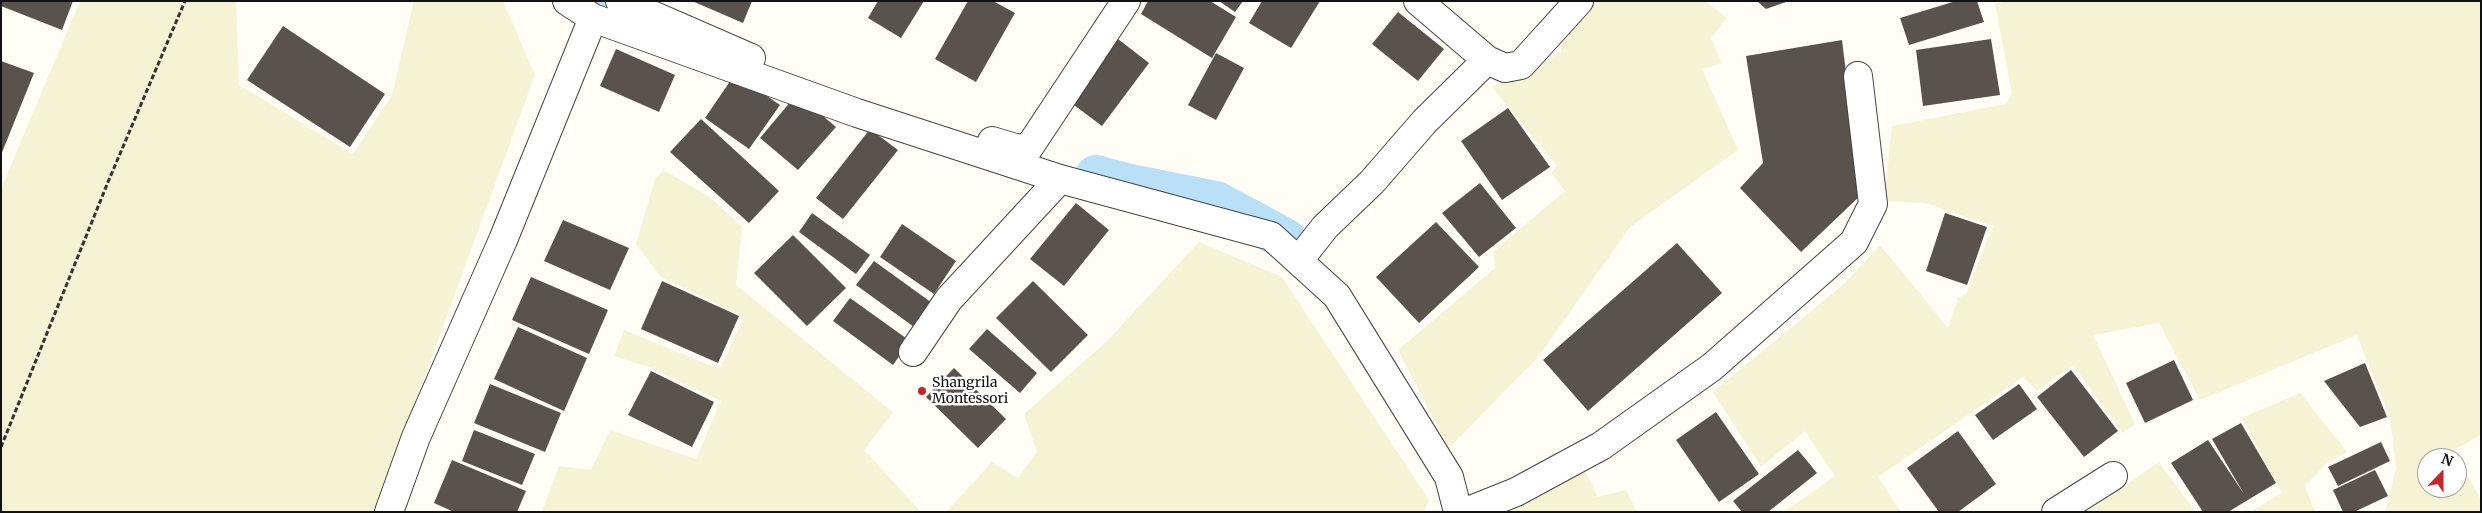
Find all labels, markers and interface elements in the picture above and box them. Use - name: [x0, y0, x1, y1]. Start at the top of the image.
- place label: Shangrila Montessori: [932, 375, 1008, 408]
- marker: Shangrila Montessori: [916, 385, 928, 397]
- north arrow: [2417, 448, 2467, 498]
- text: N: [2439, 450, 2456, 470]

